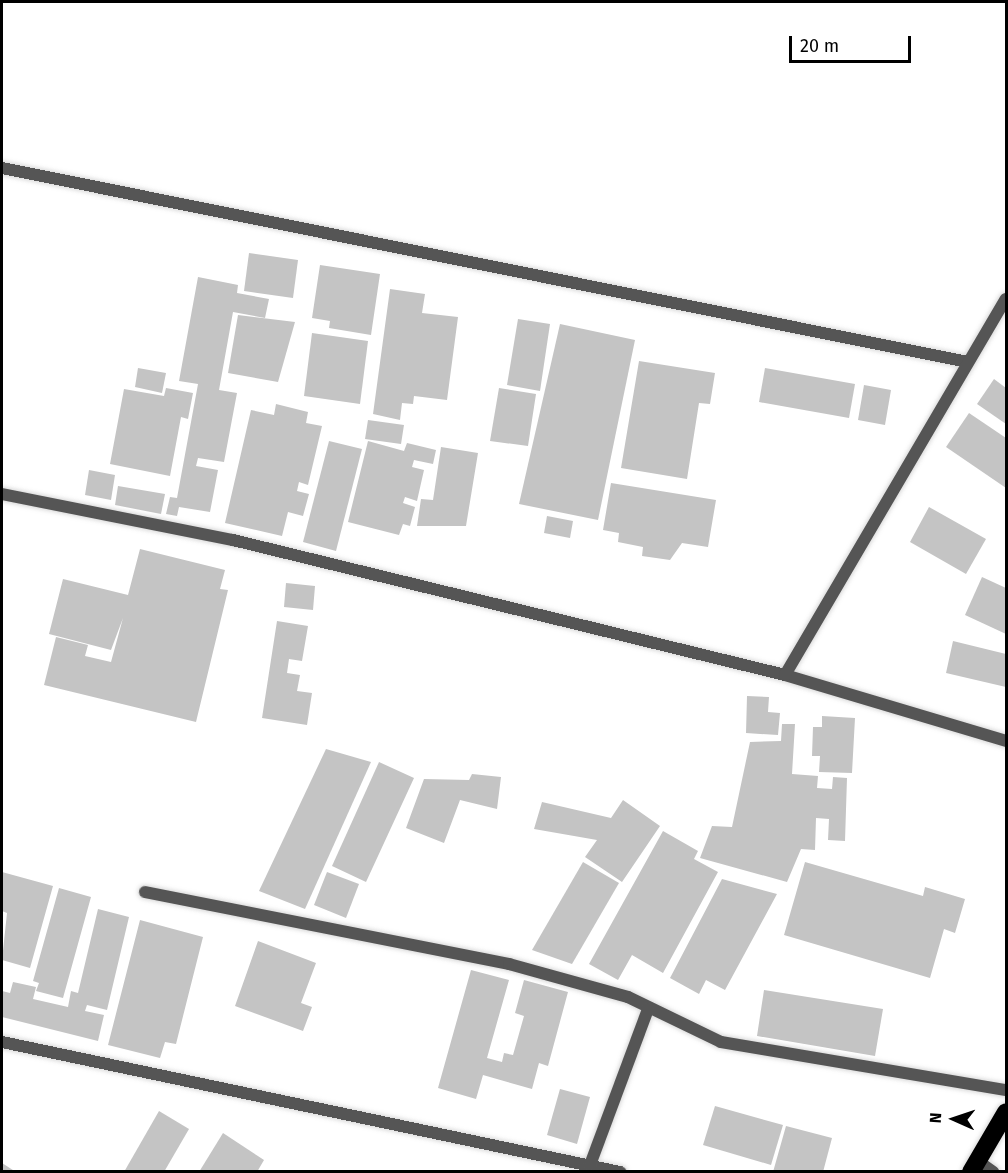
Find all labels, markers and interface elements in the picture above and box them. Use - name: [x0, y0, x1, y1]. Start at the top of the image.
- scale bar: [792, 24, 914, 62]
- text: 20 m: [800, 35, 839, 57]
- north arrow: [924, 1089, 984, 1149]
- text: N: [926, 1112, 945, 1124]

